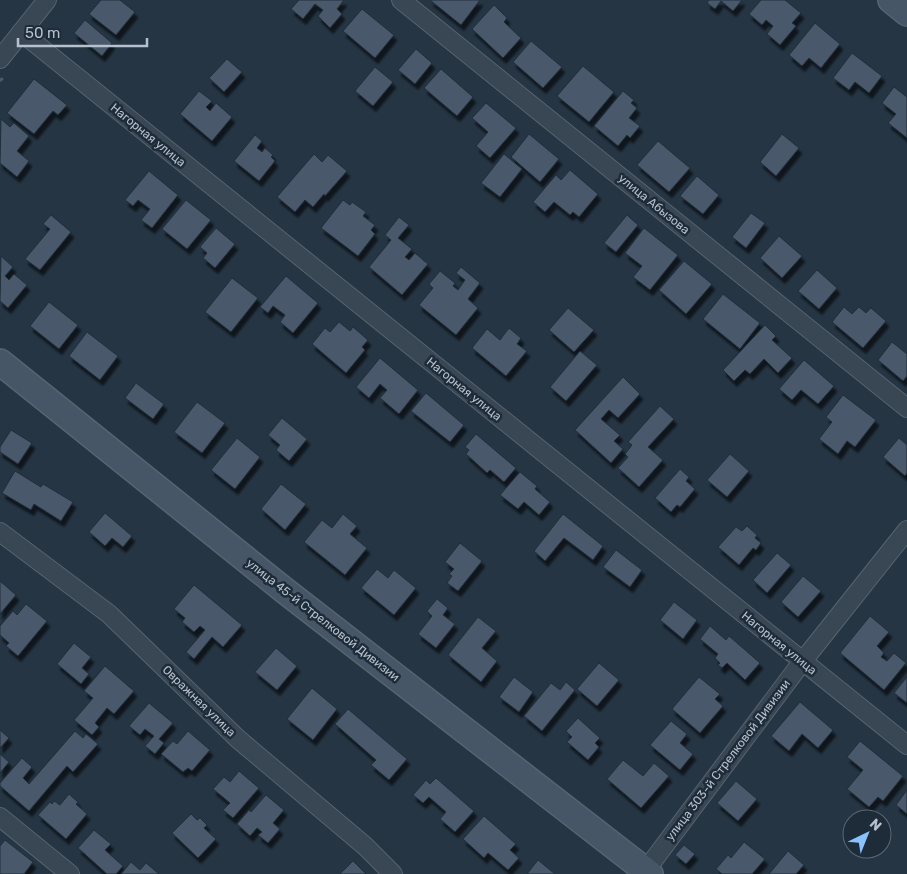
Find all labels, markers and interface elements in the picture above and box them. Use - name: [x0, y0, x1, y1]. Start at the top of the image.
- scale bar: [18, 15, 146, 47]
- text: 50 m: [25, 24, 60, 42]
- street label: Нагорная улица: [108, 101, 188, 169]
- street label: улица Абызова: [616, 171, 692, 237]
- street label: Нагорная улица: [424, 355, 504, 423]
- street label: улица 45-й Стрелковой Дивизии: [244, 556, 402, 684]
- street label: Нагорная улица: [739, 609, 819, 677]
- street label: Овражная улица: [160, 663, 238, 739]
- street label: улица 303-й Стрелковой Дивизии: [663, 677, 793, 843]
- north arrow: [842, 809, 892, 859]
- text: N: [866, 815, 885, 835]

